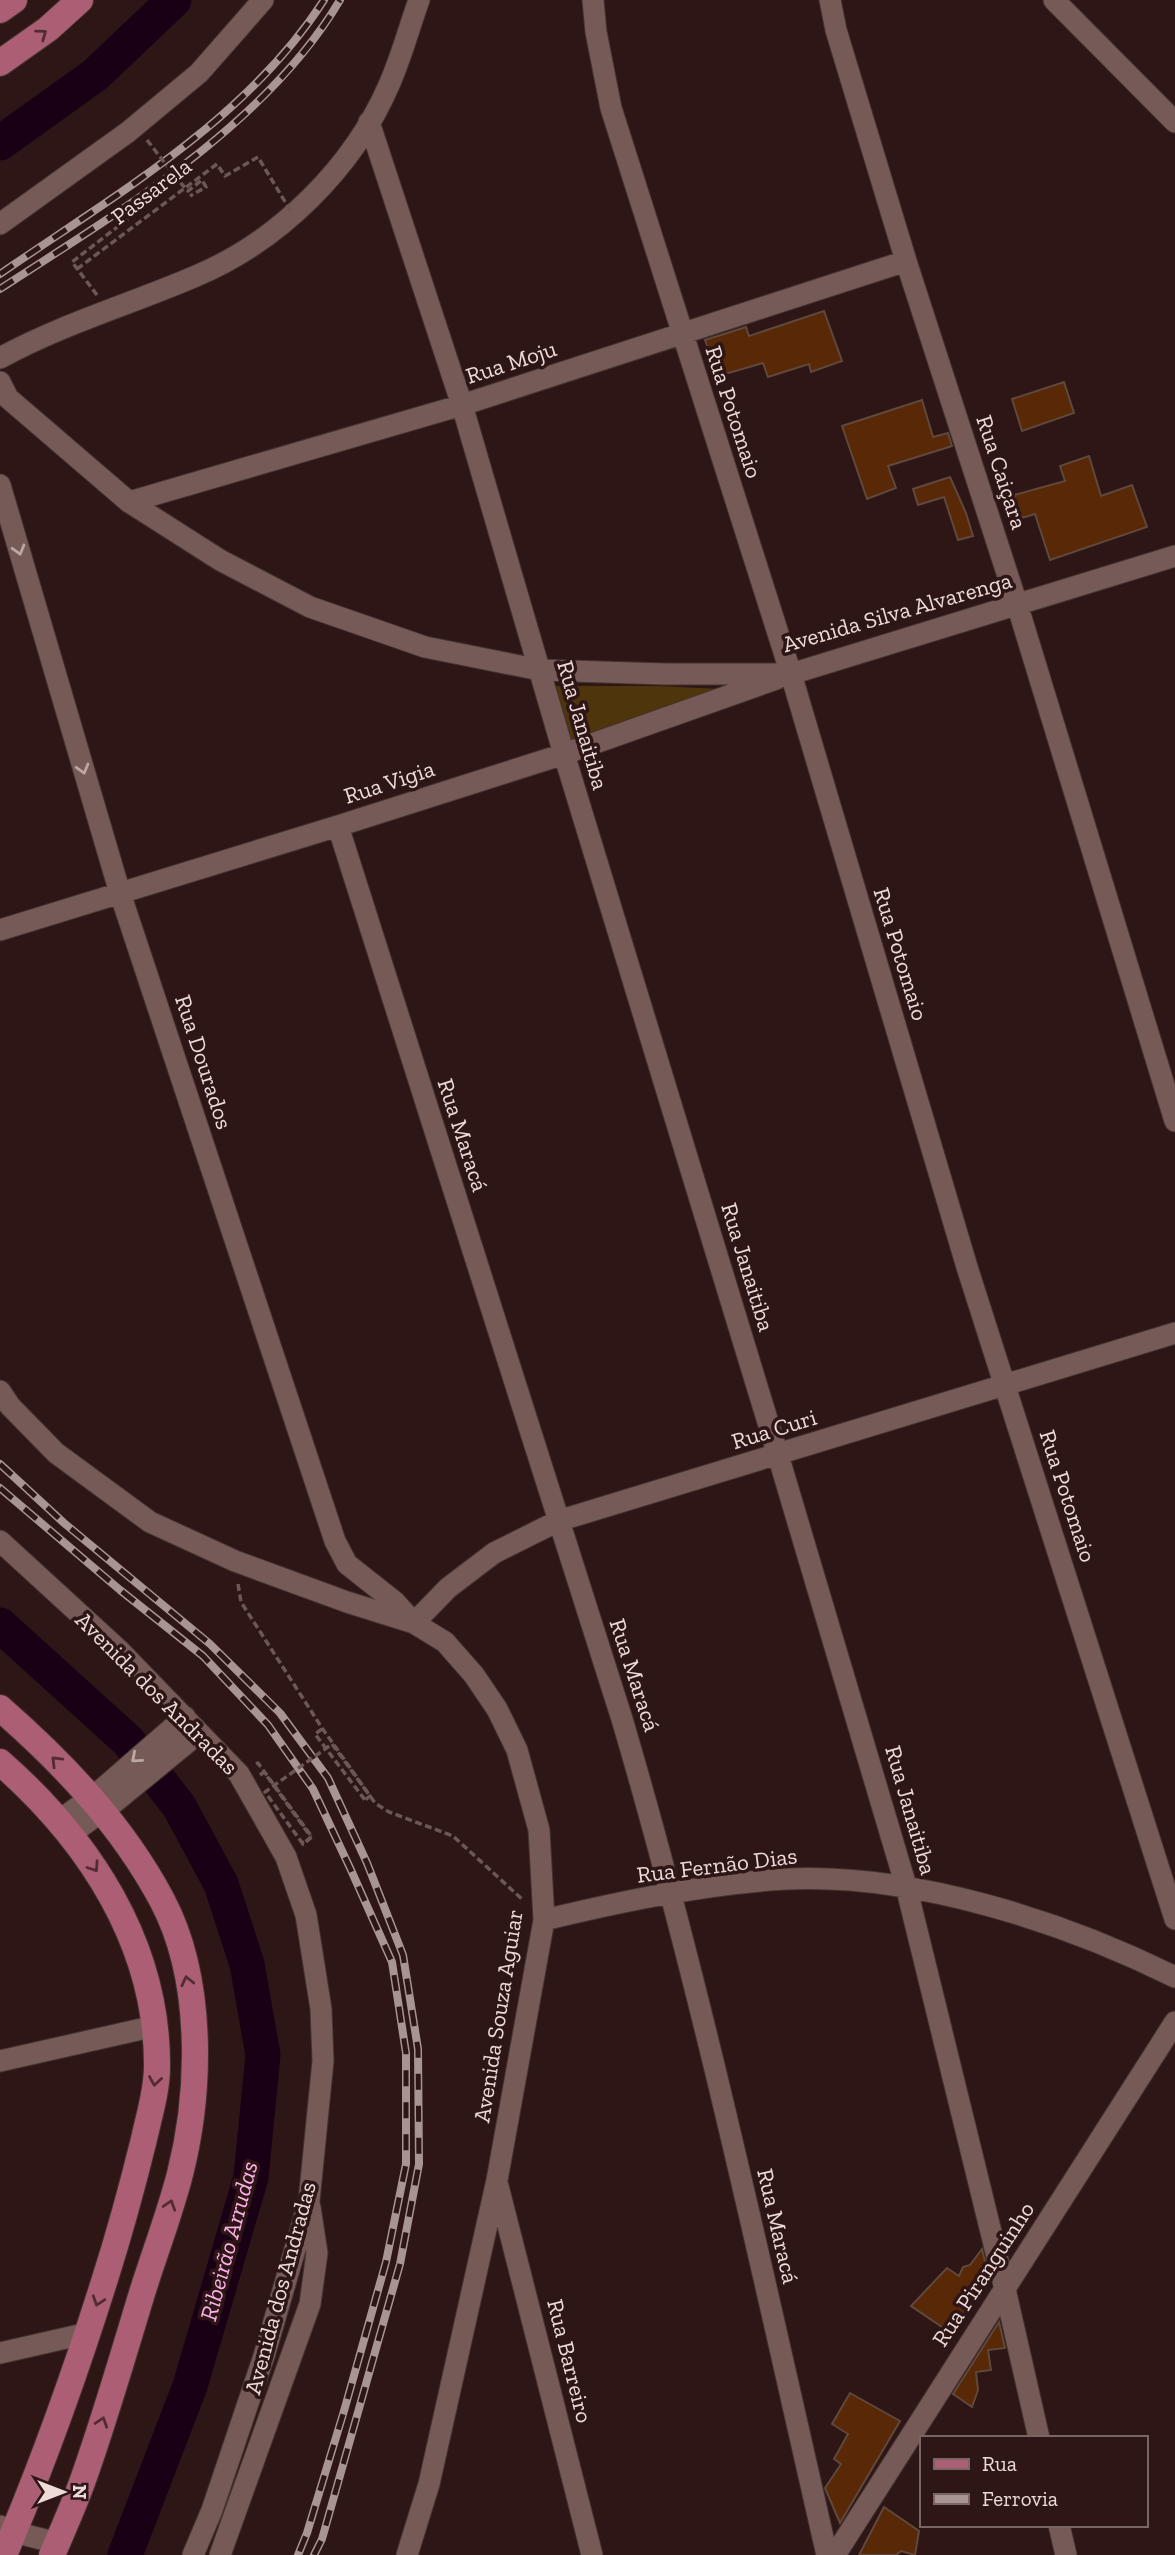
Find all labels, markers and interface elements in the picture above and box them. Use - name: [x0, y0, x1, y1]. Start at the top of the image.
- one-way arrow: [34, 29, 47, 42]
- street label: Passarela: [105, 152, 197, 230]
- street label: Rua Moju: [462, 334, 560, 390]
- street label: Rua Potomaio: [699, 342, 769, 482]
- street label: Rua Caiçara: [970, 411, 1034, 533]
- one-way arrow: [11, 544, 26, 556]
- street label: Avenida Silva Alvarenga: [779, 566, 1015, 658]
- street label: Rua Janaitiba: [551, 657, 615, 793]
- street label: Rua Vigia: [340, 754, 438, 810]
- one-way arrow: [75, 762, 90, 774]
- street label: Rua Potomaio: [868, 884, 934, 1024]
- street label: Rua Dourados: [169, 991, 239, 1133]
- street label: Rua Maracá: [432, 1075, 494, 1195]
- street label: Rua Janaitiba: [715, 1199, 781, 1335]
- street label: Rua Curi: [728, 1403, 820, 1455]
- street label: Rua Potomaio: [1033, 1426, 1103, 1566]
- street label: Avenida dos Andradas: [70, 1606, 244, 1780]
- street label: Rua Maracá: [604, 1615, 666, 1735]
- street label: Rua Janaitiba: [879, 1742, 943, 1878]
- one-way arrow: [132, 1750, 145, 1762]
- one-way arrow: [52, 1757, 65, 1770]
- street label: Rua Fernão Dias: [635, 1841, 799, 1889]
- one-way arrow: [86, 1859, 99, 1872]
- street label: Avenida Souza Aguiar: [467, 1908, 529, 2124]
- one-way arrow: [181, 1975, 196, 1987]
- one-way arrow: [148, 2075, 163, 2087]
- water label: Ribeirão Arrudas: [193, 2158, 264, 2324]
- street label: Rua Maracá: [751, 2166, 805, 2286]
- street label: Avenida dos Andradas: [238, 2179, 322, 2397]
- street label: Rua Piranguinho: [926, 2196, 1040, 2352]
- one-way arrow: [162, 2200, 177, 2212]
- one-way arrow: [92, 2294, 106, 2307]
- street label: Rua Barreiro: [541, 2296, 599, 2426]
- one-way arrow: [93, 2416, 108, 2428]
- legend: [920, 2436, 1147, 2527]
- text: Rua: [982, 2451, 1017, 2476]
- north arrow: [28, 2457, 98, 2527]
- text: N: [68, 2485, 91, 2499]
- text: Ferrovia: [982, 2486, 1058, 2511]

